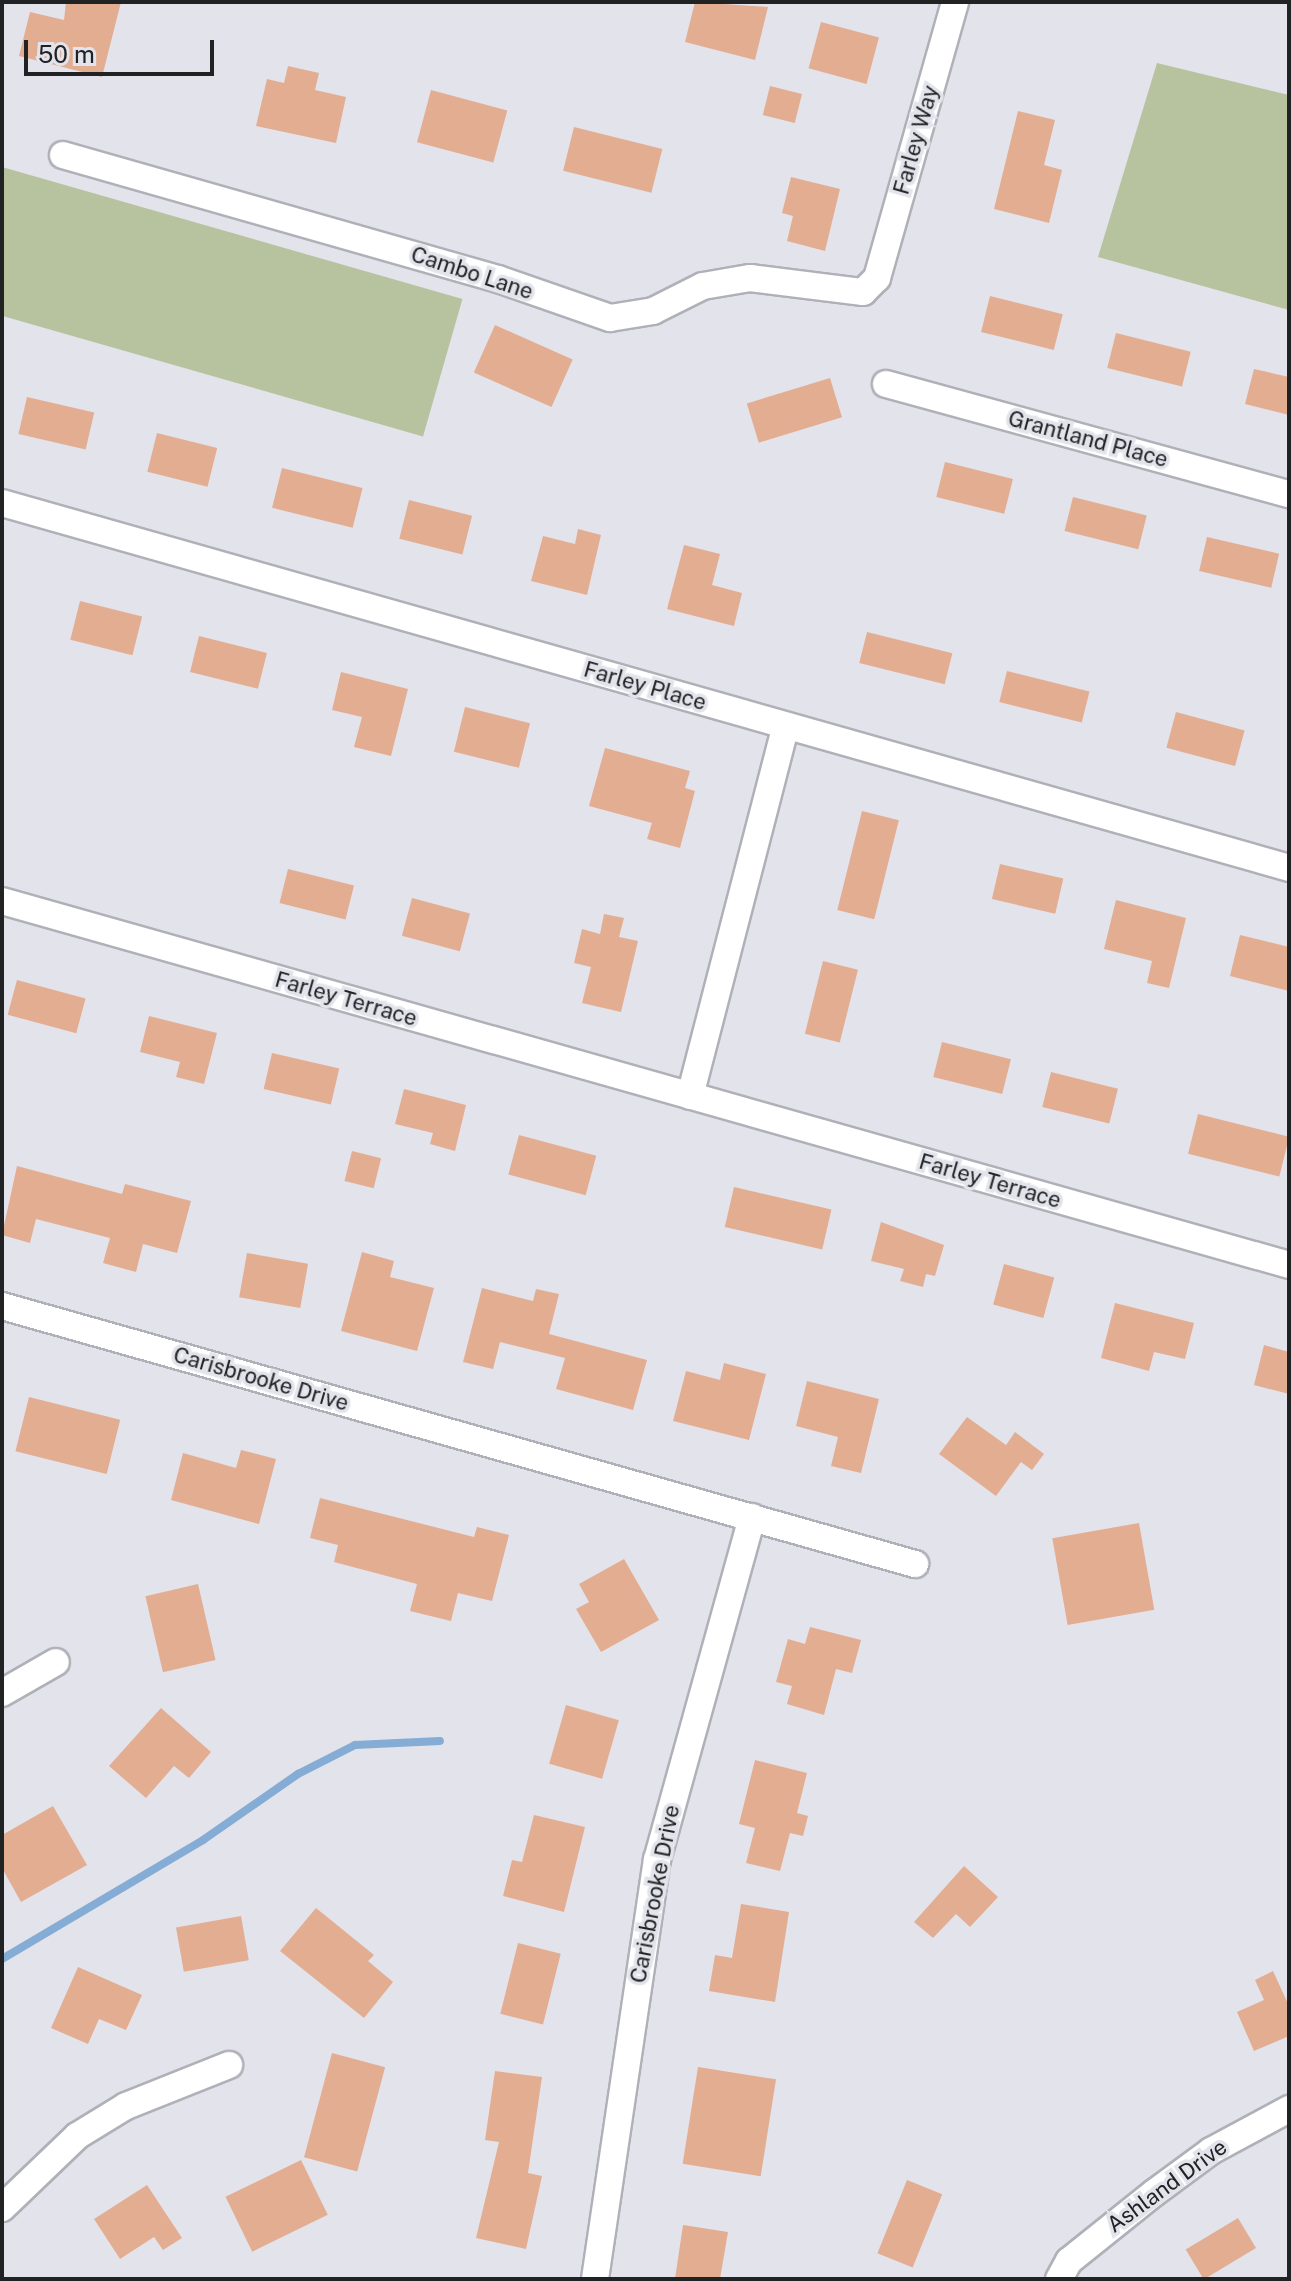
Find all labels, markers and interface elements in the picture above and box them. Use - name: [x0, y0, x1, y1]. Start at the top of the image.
- scale bar: [28, 24, 218, 74]
- text: 50 m: [38, 40, 95, 68]
- street label: Farley Way: [888, 82, 944, 198]
- street label: Cambo Lane: [408, 241, 536, 305]
- street label: Grantland Place: [1005, 405, 1171, 473]
- street label: Farley Place: [581, 656, 709, 716]
- street label: Farley Terrace: [272, 966, 420, 1032]
- street label: Farley Terrace: [916, 1148, 1064, 1214]
- street label: Carisbrooke Drive: [170, 1341, 352, 1417]
- street label: Carisbrooke Drive: [625, 1803, 685, 1985]
- street label: Ashland Drive: [1102, 2134, 1232, 2238]

